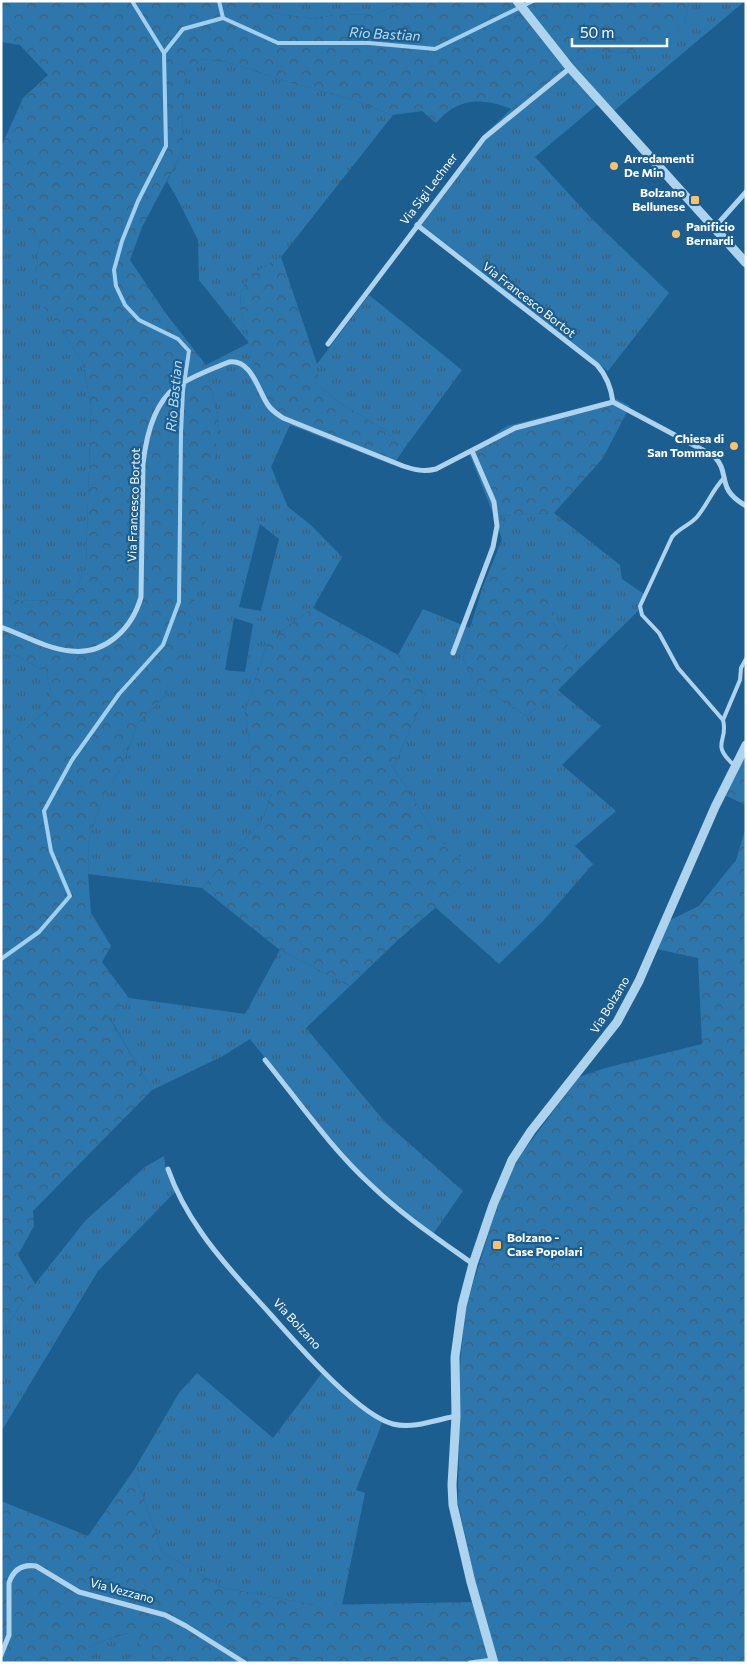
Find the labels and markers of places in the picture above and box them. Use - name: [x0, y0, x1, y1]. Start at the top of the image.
- place label: Arredamenti De Min: [624, 151, 694, 179]
- marker: Arredamenti De Min: [608, 160, 620, 172]
- place label: Bolzano Bellunese: [632, 185, 685, 213]
- marker: Bolzano Bellunese: [689, 194, 701, 206]
- place label: Panificio Bernardi: [686, 219, 735, 247]
- marker: Panificio Bernardi: [670, 228, 682, 240]
- place label: Chiesa di San Tommaso: [647, 431, 724, 459]
- marker: Chiesa di San Tommaso: [728, 440, 740, 452]
- place label: Bolzano - Case Popolari: [507, 1230, 583, 1258]
- marker: Bolzano - Case Popolari: [491, 1239, 503, 1251]

